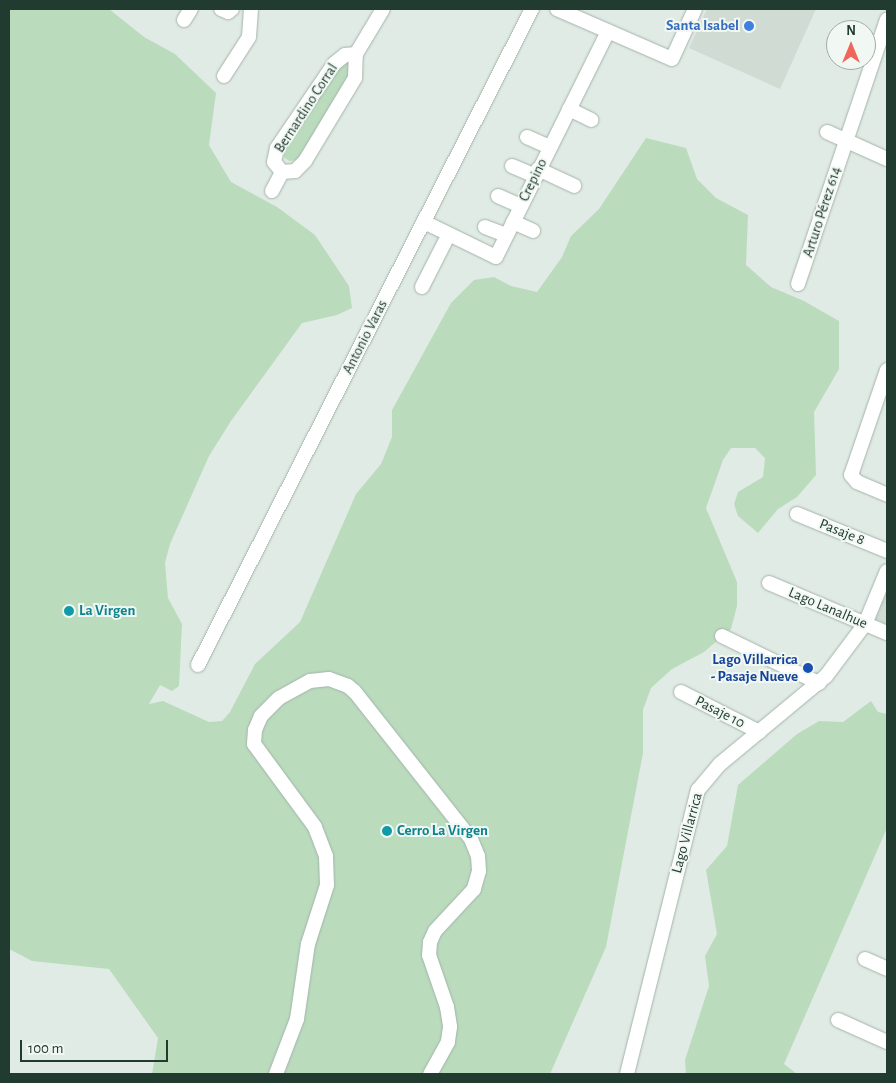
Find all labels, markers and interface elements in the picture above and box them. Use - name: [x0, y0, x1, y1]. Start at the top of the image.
- place label: Santa Isabel: [666, 17, 739, 35]
- marker: Santa Isabel: [743, 20, 755, 32]
- north arrow: [826, 20, 876, 70]
- text: N: [846, 24, 856, 38]
- street label: Bernardino Corral: [270, 60, 342, 156]
- street label: Crepino: [515, 156, 551, 204]
- street label: Arturo Pérez 614: [799, 164, 845, 260]
- street label: Antonio Varas: [339, 297, 391, 377]
- street label: Pasaje 8: [817, 515, 867, 549]
- street label: Lago Lanalhue: [786, 583, 870, 633]
- place label: La Virgen: [79, 602, 135, 620]
- marker: La Virgen: [63, 605, 75, 617]
- place label: Lago Villarrica - Pasaje Nueve: [711, 650, 798, 685]
- marker: Lago Villarrica - Pasaje Nueve: [802, 662, 814, 674]
- street label: Pasaje 10: [692, 692, 748, 732]
- street label: Lago Villarrica: [668, 791, 706, 875]
- place label: Cerro La Virgen: [397, 822, 488, 840]
- marker: Cerro La Virgen: [381, 825, 393, 837]
- scale bar: [22, 1030, 170, 1062]
- text: 100 m: [28, 1041, 63, 1056]

